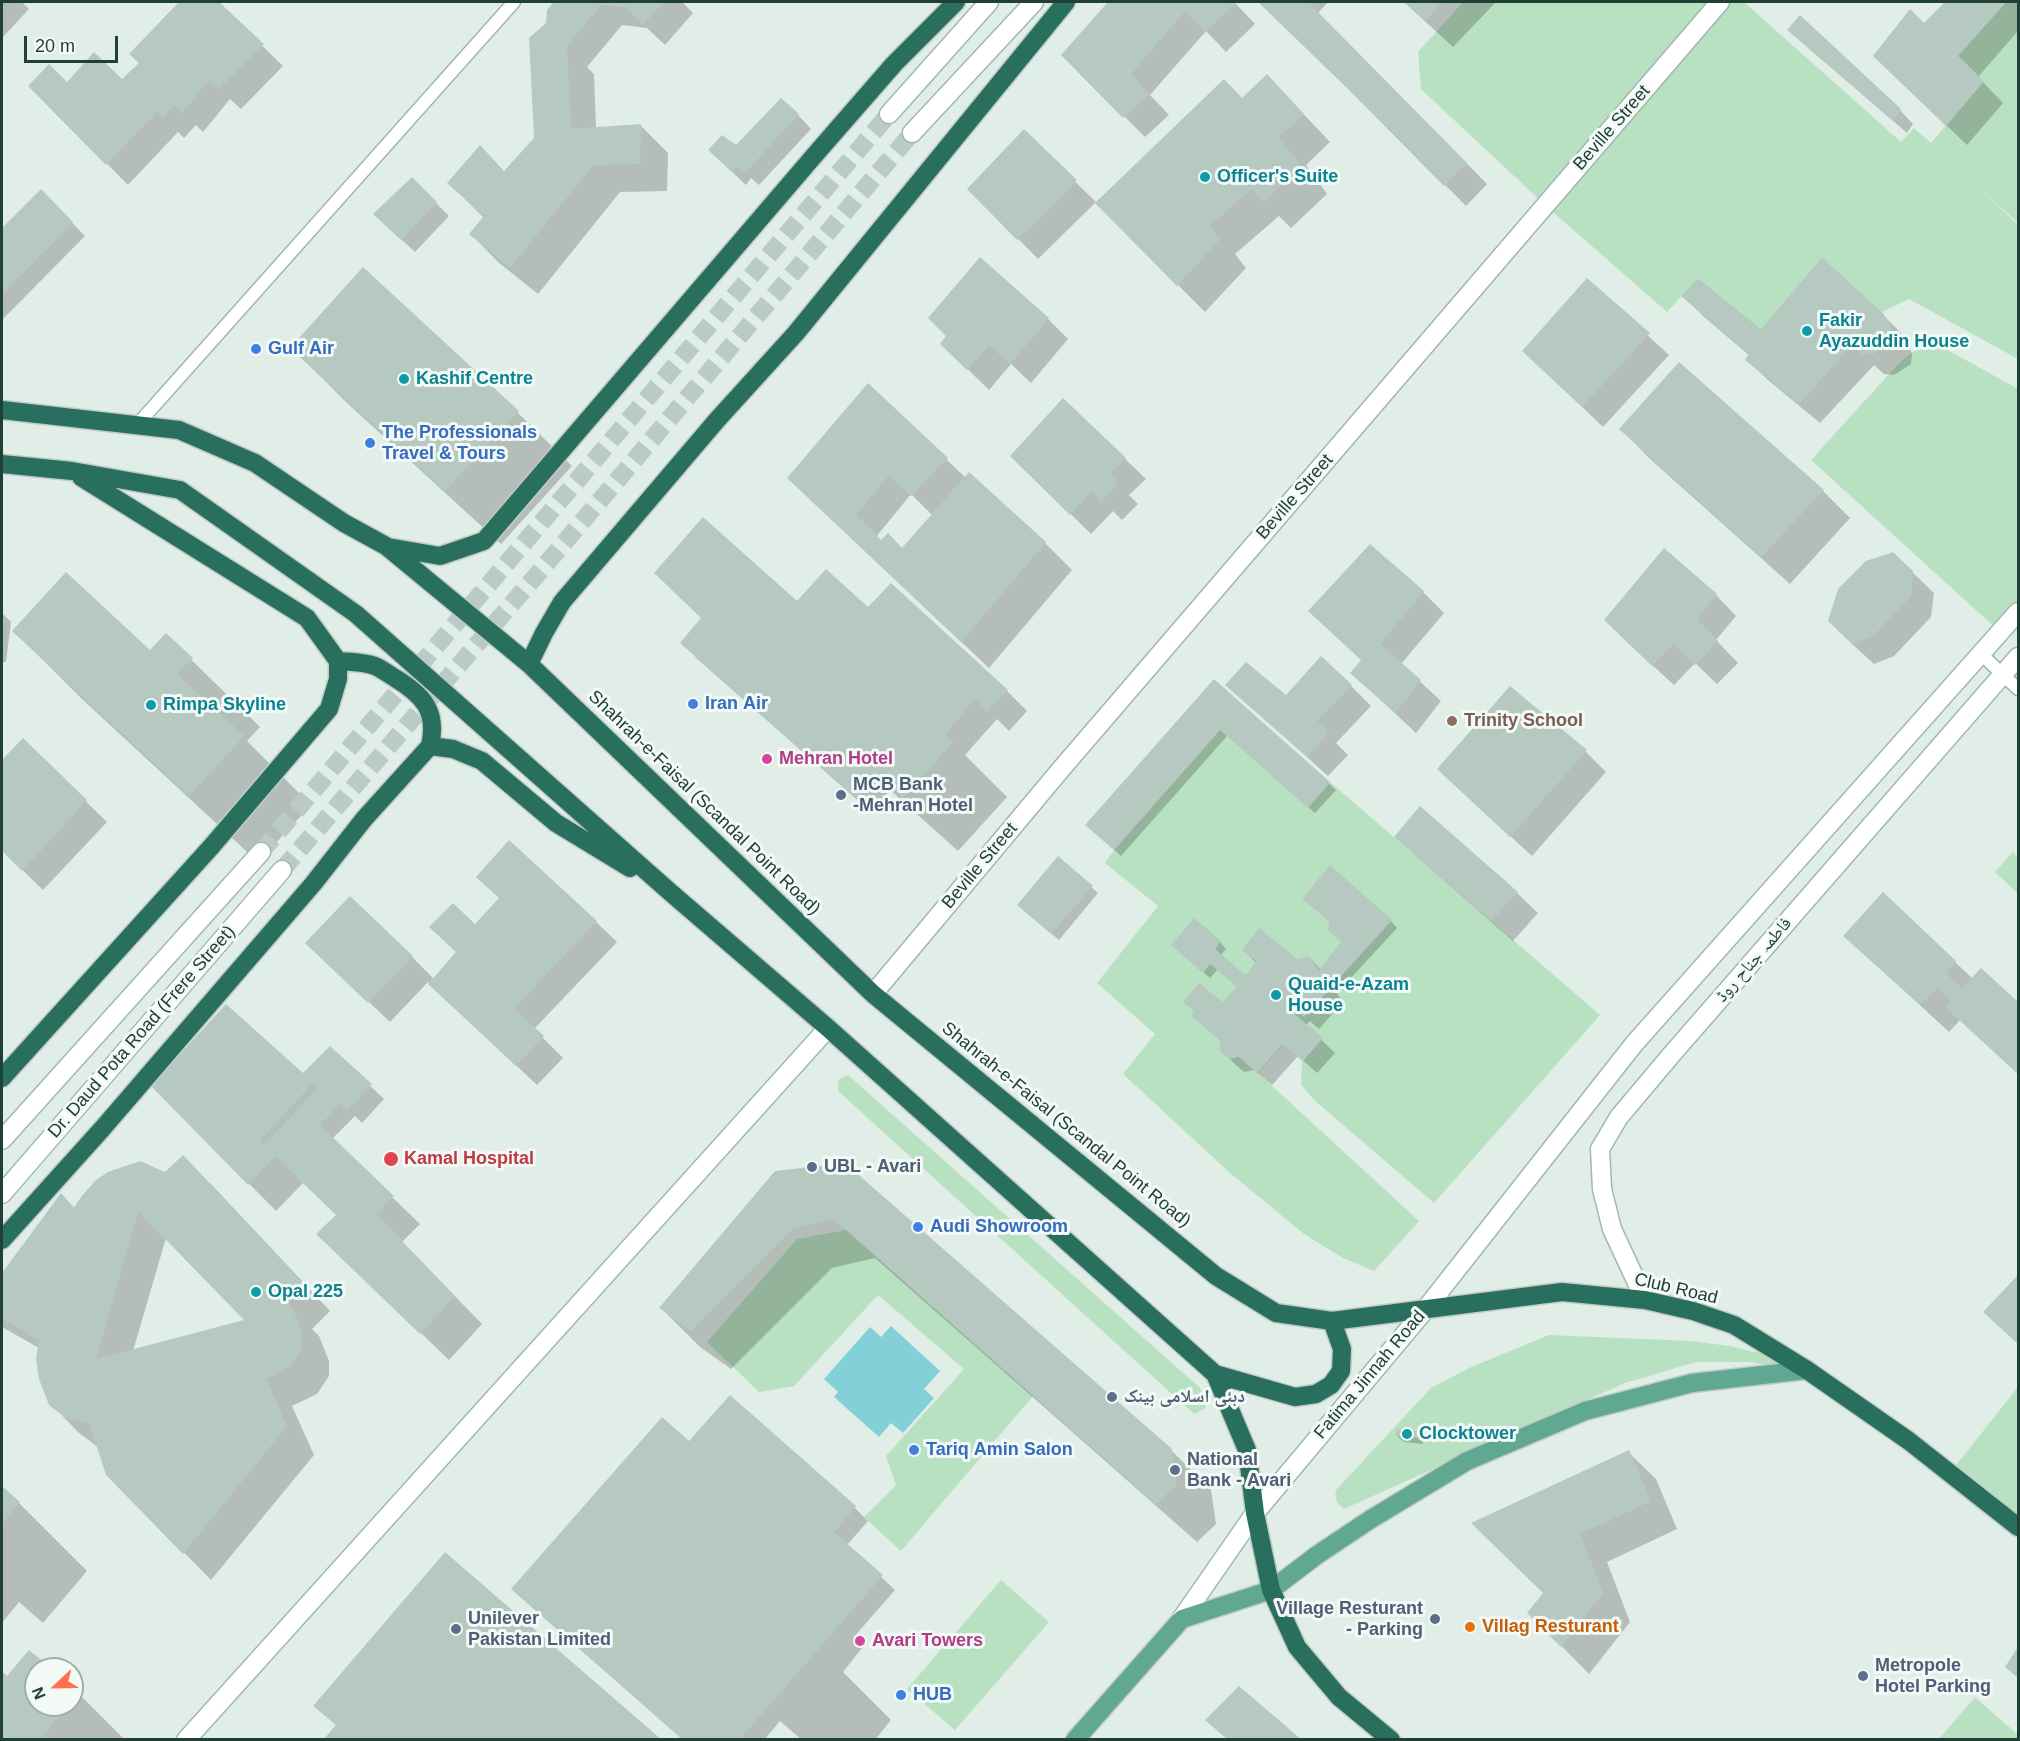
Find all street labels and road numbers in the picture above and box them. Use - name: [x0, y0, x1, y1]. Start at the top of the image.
- street label: Beville Street: [1569, 81, 1655, 175]
- street label: Beville Street: [1252, 450, 1338, 544]
- street label: Shahrah-e-Faisal (Scandal Point Road): [584, 686, 824, 920]
- street label: Beville Street: [938, 818, 1022, 914]
- street label: فاطمہ جناح روڈ: [1711, 913, 1797, 1007]
- street label: Dr. Daud Pota Road (Frere Street): [44, 921, 240, 1143]
- street label: Shahrah-e-Faisal (Scandal Point Road): [937, 1018, 1195, 1232]
- street label: Club Road: [1632, 1269, 1720, 1309]
- street label: Fatima Jinnah Road: [1310, 1306, 1430, 1444]

